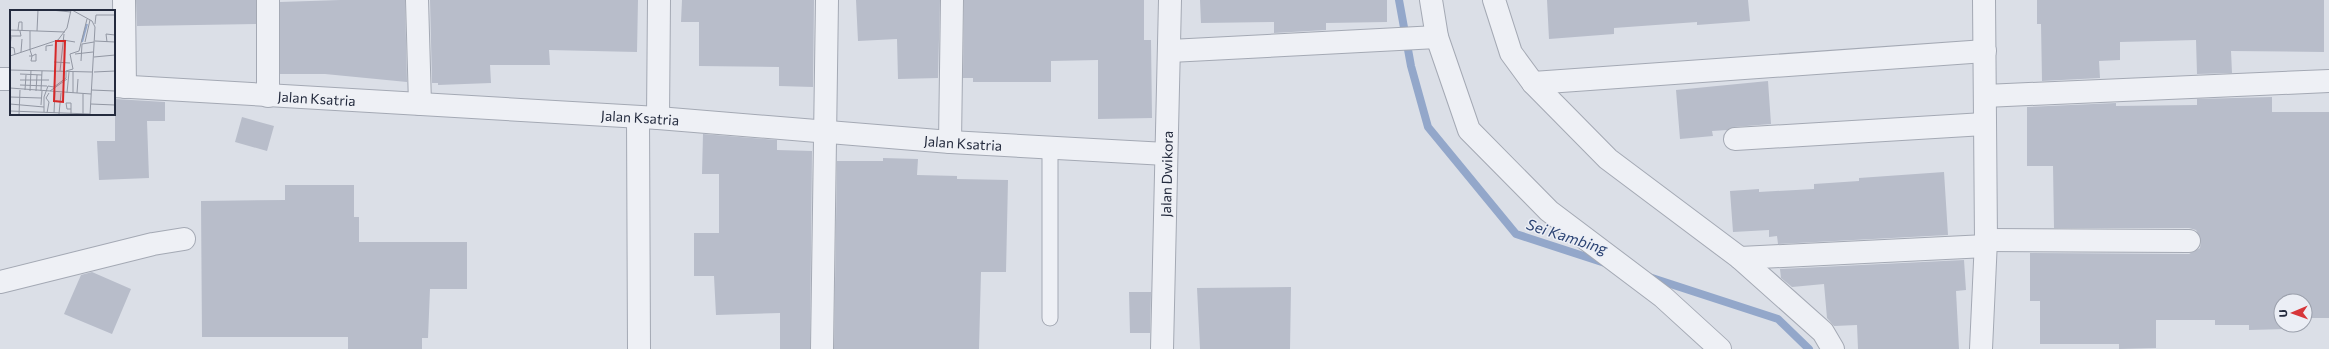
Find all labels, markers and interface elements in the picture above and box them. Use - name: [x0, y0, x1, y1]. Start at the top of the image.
- inset map: [10, 10, 115, 115]
- street label: Jalan Ksatria: [277, 87, 356, 109]
- street label: Jalan Ksatria: [600, 106, 680, 128]
- street label: Jalan Ksatria: [923, 131, 1003, 153]
- street label: Jalan Dwikora: [1157, 131, 1176, 218]
- water label: Sei Kambing: [1524, 214, 1610, 258]
- north arrow: [2273, 293, 2313, 333]
- text: U: [2276, 309, 2289, 318]

